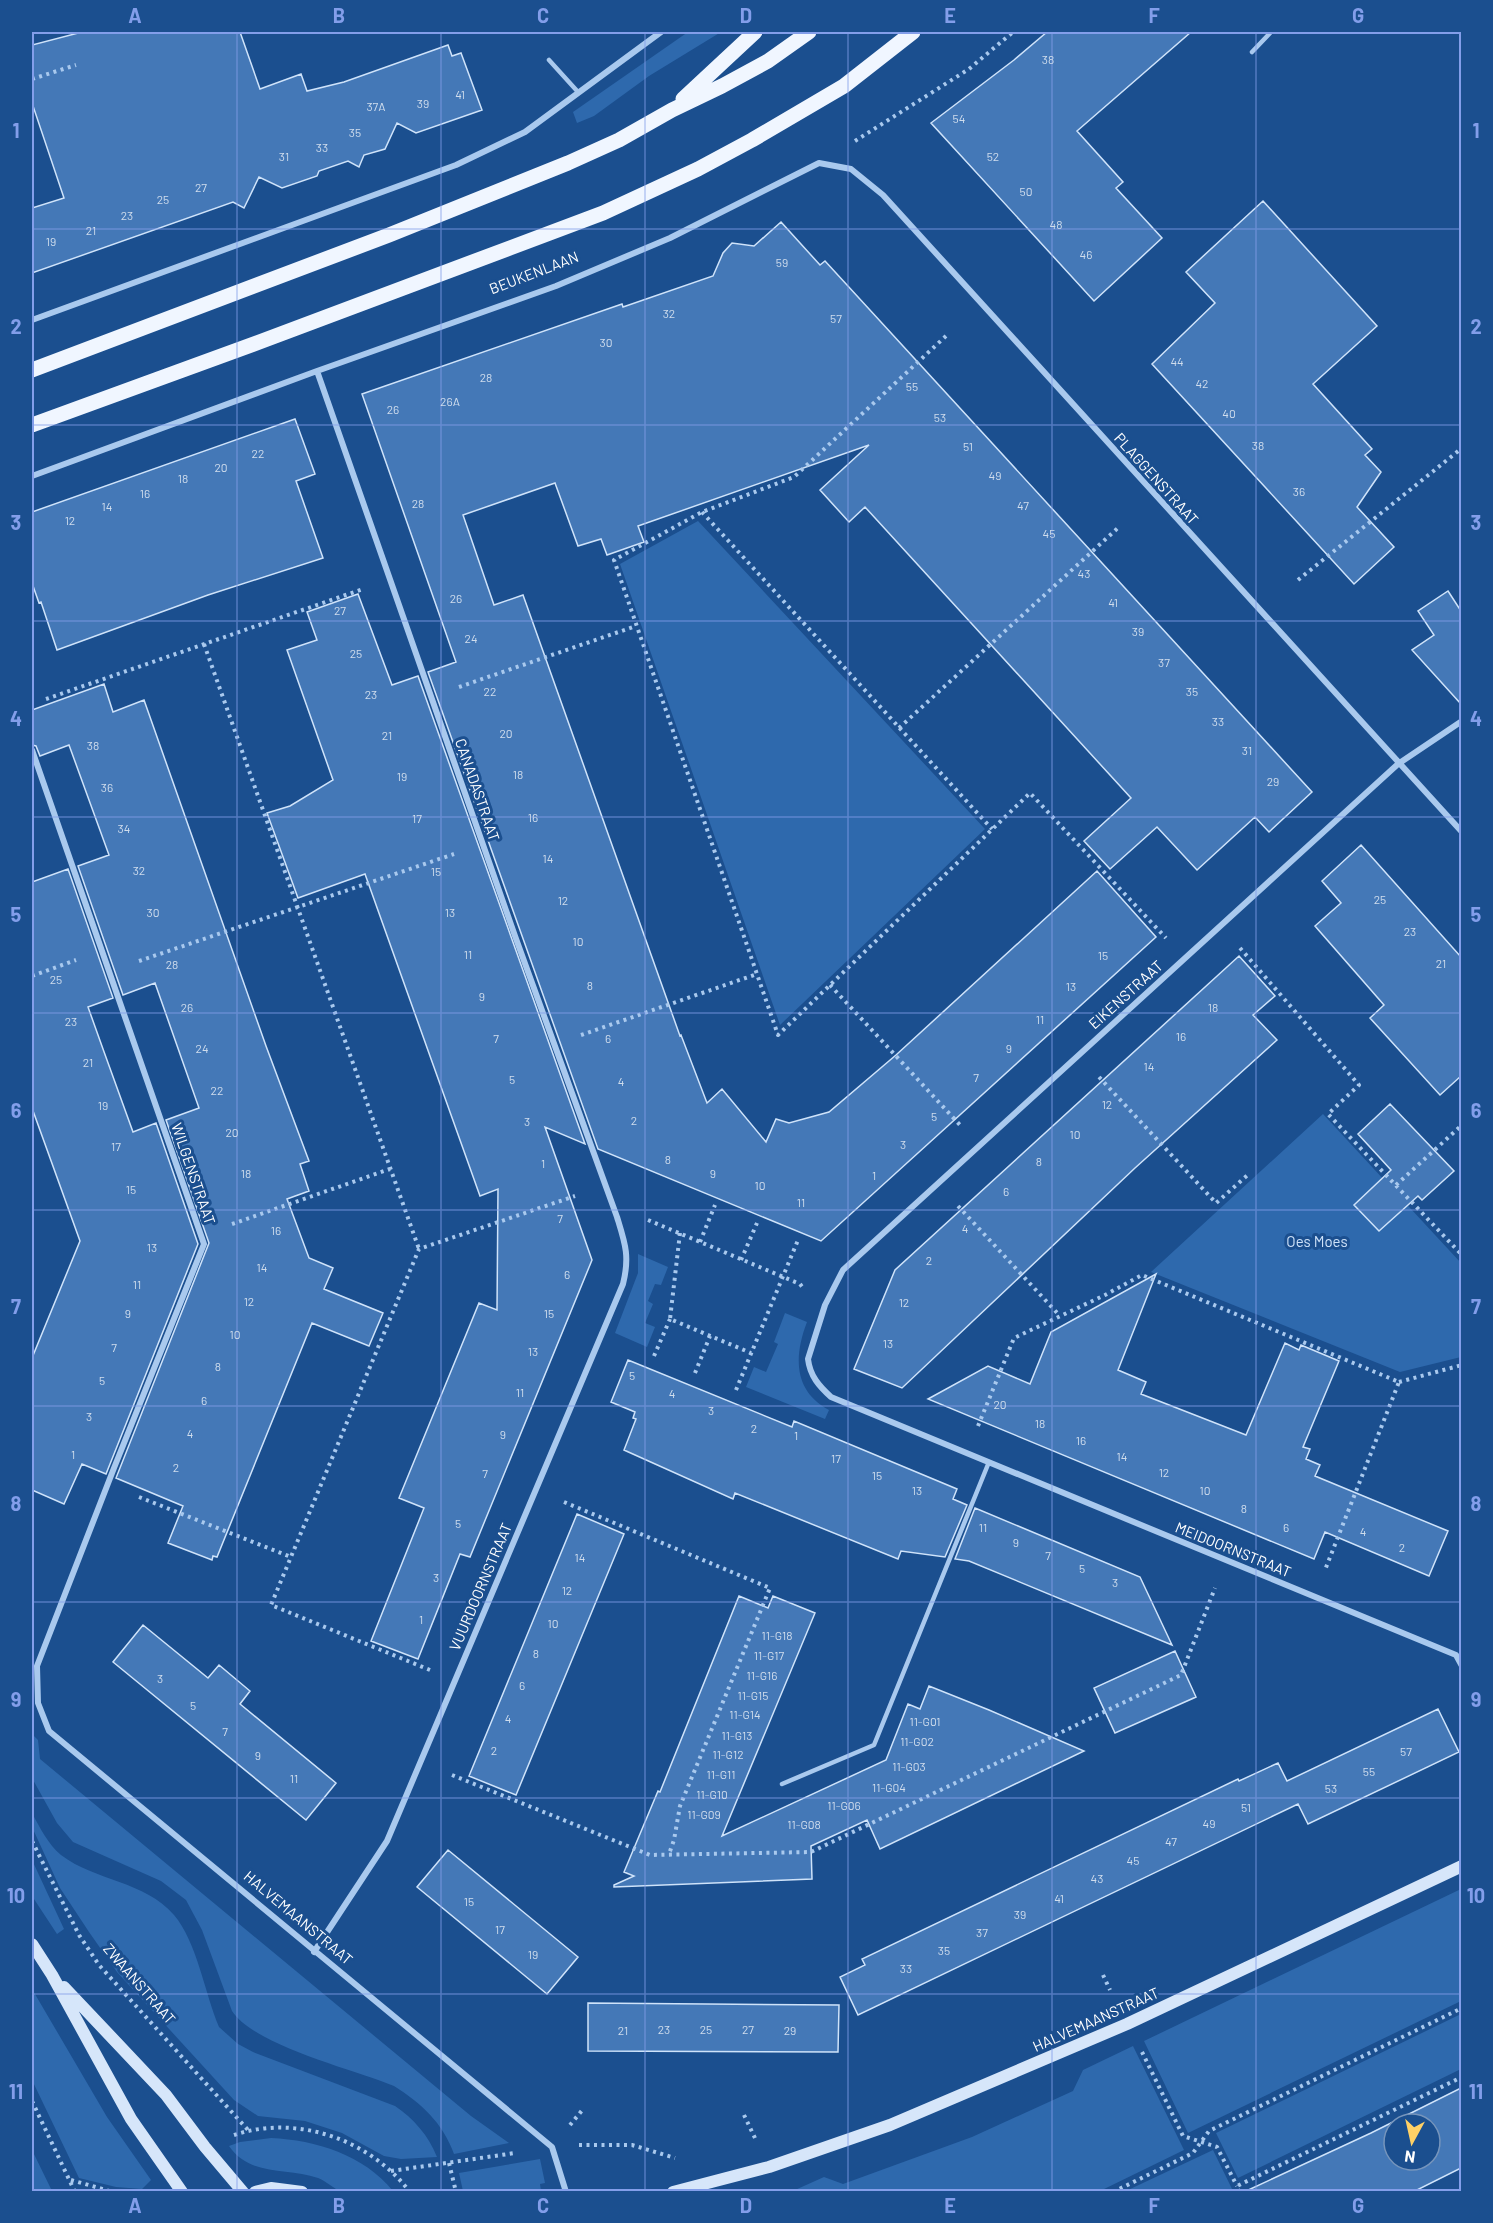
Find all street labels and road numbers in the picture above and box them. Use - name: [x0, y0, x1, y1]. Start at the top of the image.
- street label: BEUKENLAAN: [486, 247, 581, 297]
- street label: PLAGGENSTRAAT: [1111, 429, 1203, 528]
- street label: CANADASTRAAT: [452, 736, 504, 843]
- street label: EIKENSTRAAT: [1084, 956, 1166, 1032]
- street label: WILGENSTRAAT: [168, 1120, 220, 1227]
- street label: MEIDOORNSTRAAT: [1173, 1518, 1294, 1581]
- street label: VUURDOORNSTRAAT: [445, 1520, 515, 1653]
- street label: HALVEMAANSTRAAT: [241, 1867, 357, 1968]
- street label: ZWAANSTRAAT: [100, 1939, 180, 2027]
- street label: HALVEMAANSTRAAT: [1030, 1983, 1162, 2055]

